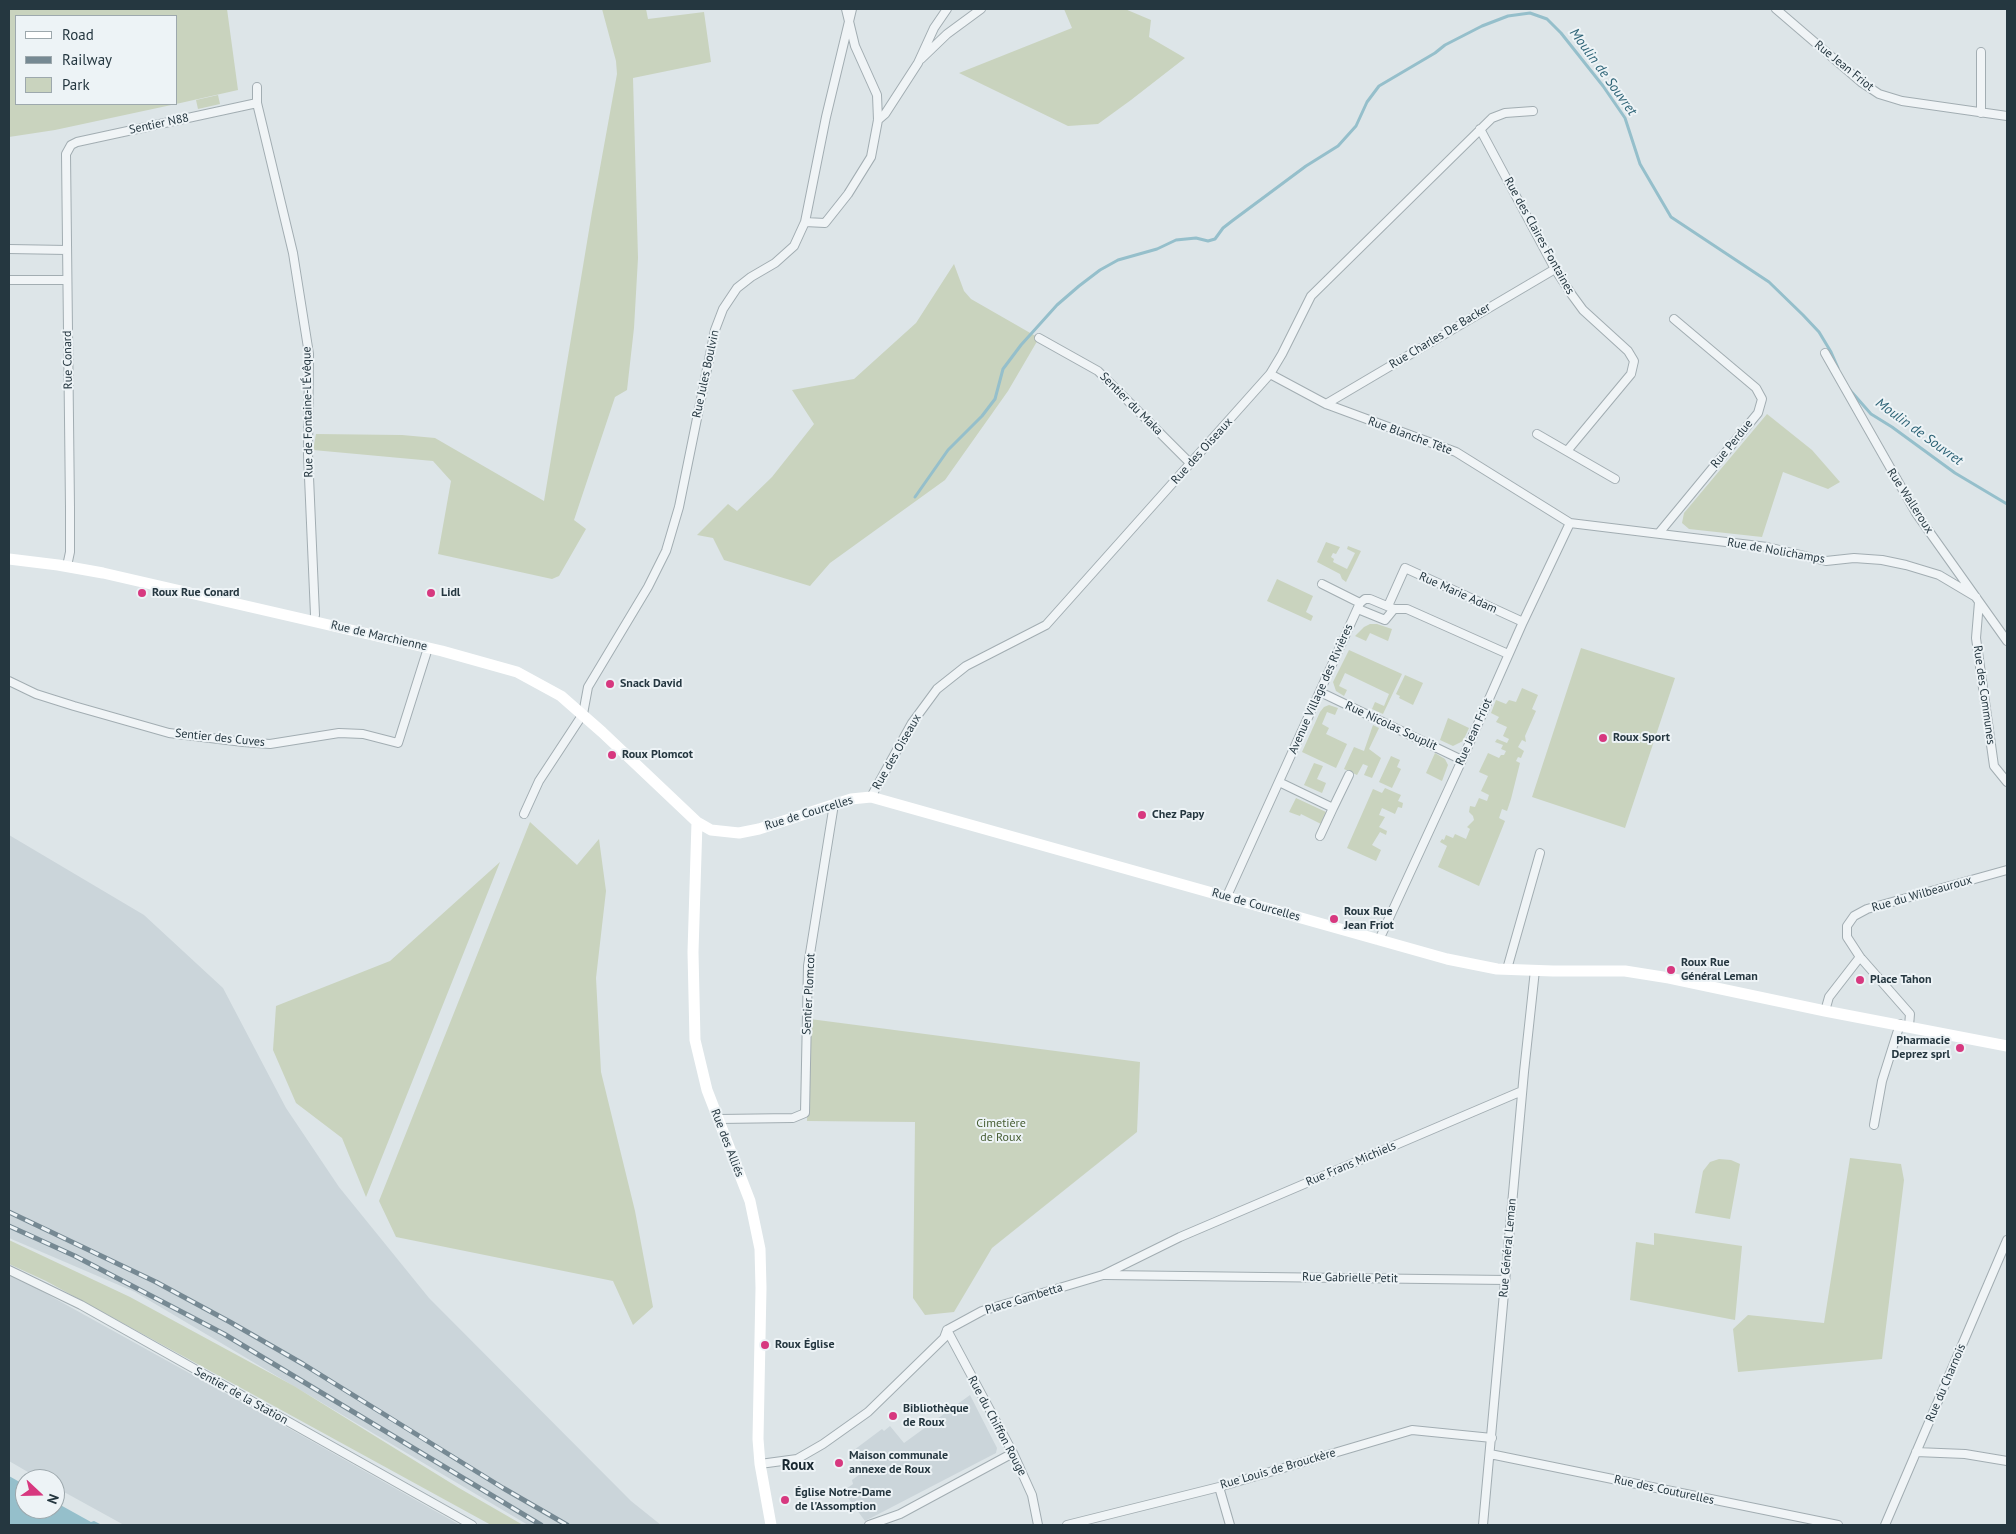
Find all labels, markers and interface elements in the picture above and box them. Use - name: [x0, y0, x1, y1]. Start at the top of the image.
- legend: [15, 15, 178, 105]
- text: Road: [62, 25, 94, 44]
- water label: Moulin de Souvret: [1566, 25, 1640, 119]
- street label: Rue Jean Friot: [1811, 38, 1877, 94]
- text: Railway: [62, 50, 112, 69]
- text: Park: [62, 75, 90, 94]
- street label: Sentier N88: [128, 111, 190, 137]
- street label: Rue des Claires Fontaines: [1501, 175, 1577, 297]
- street label: Rue Charles De Backer: [1387, 300, 1493, 372]
- street label: Rue Jules Boulvin: [690, 329, 722, 419]
- street label: Rue Conard: [60, 331, 76, 389]
- street label: Rue de Fontaine-l'Évêque: [300, 346, 316, 478]
- street label: Sentier du Maka: [1097, 370, 1165, 438]
- water label: Moulin de Souvret: [1872, 395, 1966, 469]
- street label: Rue Blanche Tête: [1366, 414, 1454, 458]
- street label: Rue des Oiseaux: [1168, 415, 1236, 487]
- street label: Rue Perdue: [1708, 417, 1756, 471]
- street label: Rue Walleroux: [1884, 466, 1936, 536]
- street label: Rue de Nolichamps: [1726, 535, 1826, 567]
- street label: Rue Marie Adam: [1417, 569, 1499, 617]
- place label: Roux Rue Conard: [152, 586, 240, 600]
- place label: Lidl: [441, 586, 460, 600]
- marker: Roux Rue Conard: [136, 587, 148, 599]
- marker: Lidl: [425, 587, 437, 599]
- street label: Rue de Marchienne: [329, 618, 429, 654]
- street label: Avenue Village des Rivières: [1286, 622, 1356, 756]
- street label: Rue des Communes: [1970, 644, 1998, 746]
- place label: Snack David: [620, 677, 682, 691]
- marker: Snack David: [604, 678, 616, 690]
- street label: Rue Jean Friot: [1453, 696, 1495, 768]
- street label: Rue Nicolas Souplit: [1343, 698, 1439, 754]
- street label: Rue des Oiseaux: [870, 712, 924, 792]
- street label: Sentier des Cuves: [174, 726, 266, 750]
- place label: Roux Sport: [1613, 731, 1670, 745]
- marker: Roux Sport: [1597, 732, 1609, 744]
- place label: Roux Plomcot: [622, 748, 693, 762]
- marker: Roux Plomcot: [606, 749, 618, 761]
- street label: Rue de Courcelles: [763, 793, 855, 833]
- place label: Chez Papy: [1152, 808, 1204, 822]
- marker: Chez Papy: [1136, 809, 1148, 821]
- street label: Rue du Wilbeauroux: [1870, 873, 1974, 915]
- street label: Rue de Courcelles: [1210, 885, 1302, 925]
- place label: Roux Rue Jean Friot: [1344, 905, 1394, 933]
- marker: Roux Rue Jean Friot: [1328, 913, 1340, 925]
- street label: Sentier Plomcot: [800, 953, 818, 1035]
- place label: Roux Rue Général Leman: [1681, 956, 1758, 984]
- marker: Roux Rue Général Leman: [1665, 964, 1677, 976]
- place label: Place Tahon: [1870, 973, 1931, 987]
- marker: Place Tahon: [1854, 974, 1866, 986]
- place label: Pharmacie Deprez sprl: [1892, 1034, 1950, 1062]
- marker: Pharmacie Deprez sprl: [1954, 1042, 1966, 1054]
- street label: Rue des Alliés: [707, 1107, 747, 1179]
- park label: Cimetière de Roux: [976, 1117, 1026, 1145]
- street label: Rue Frans Michiels: [1304, 1139, 1398, 1189]
- street label: Rue Général Leman: [1496, 1198, 1520, 1298]
- street label: Rue Gabrielle Petit: [1302, 1270, 1398, 1286]
- street label: Place Gambetta: [983, 1280, 1065, 1318]
- place label: Roux Église: [775, 1338, 834, 1352]
- marker: Roux Église: [759, 1339, 771, 1351]
- street label: Rue du Charnois: [1923, 1342, 1969, 1424]
- street label: Sentier de la Station: [192, 1364, 290, 1428]
- street label: Rue du Chiffon Rouge: [965, 1373, 1029, 1479]
- place label: Bibliothèque de Roux: [903, 1402, 969, 1430]
- marker: Bibliothèque de Roux: [887, 1410, 899, 1422]
- street label: Rue Louis de Brouckère: [1218, 1446, 1338, 1492]
- place label: Maison communale annexe de Roux: [849, 1449, 948, 1477]
- district label: Roux: [782, 1457, 814, 1475]
- marker: Maison communale annexe de Roux: [833, 1457, 845, 1469]
- north arrow: [15, 1469, 65, 1519]
- street label: Rue des Couturelles: [1613, 1472, 1715, 1508]
- place label: Église Notre-Dame de l'Assomption: [795, 1486, 891, 1514]
- text: N: [43, 1491, 63, 1507]
- marker: Église Notre-Dame de l'Assomption: [779, 1494, 791, 1506]

